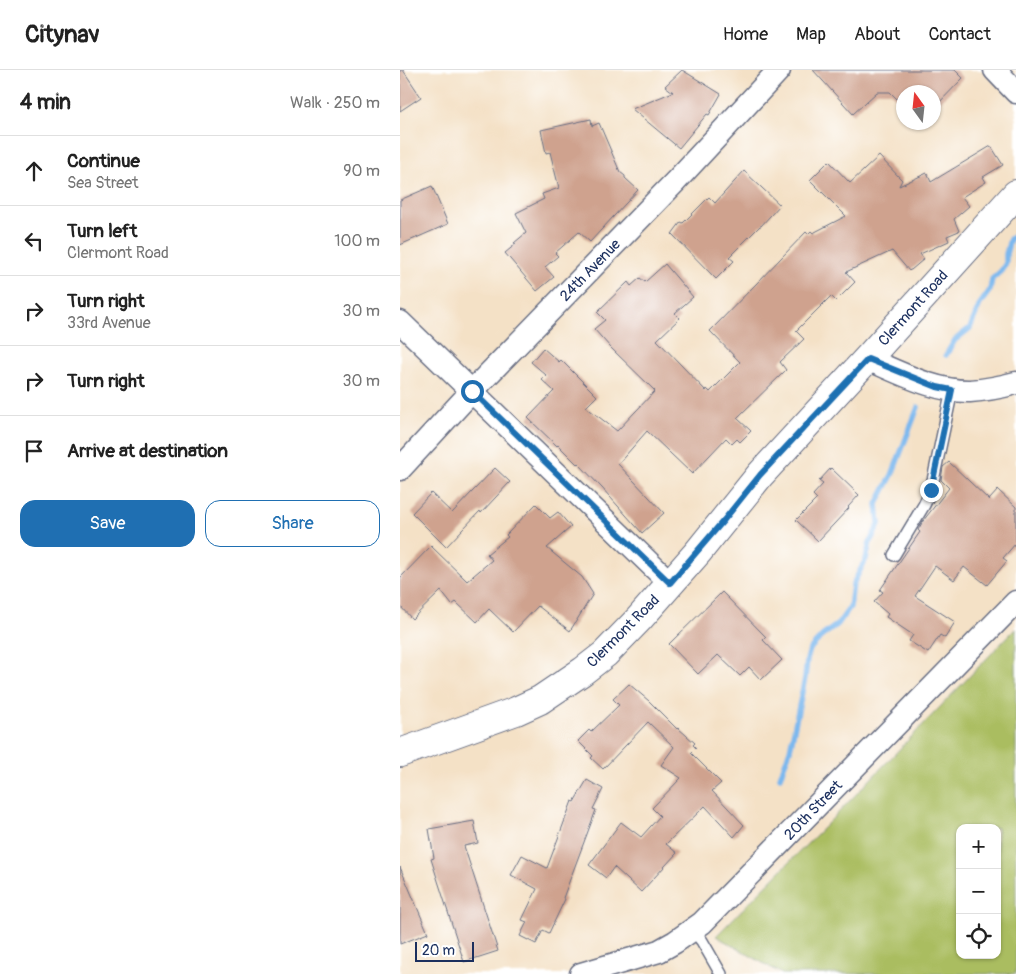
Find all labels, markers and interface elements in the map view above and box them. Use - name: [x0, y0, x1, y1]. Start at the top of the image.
- text: Citynav: [25, 20, 100, 49]
- text: Home: [723, 23, 768, 46]
- text: Map: [796, 23, 826, 46]
- text: About: [854, 23, 900, 46]
- text: Contact: [928, 23, 991, 46]
- north arrow: [896, 85, 941, 130]
- text: 4 min: [20, 89, 71, 116]
- text: Walk · 250 m: [290, 93, 380, 113]
- text: Continue: [67, 149, 140, 173]
- icon: ahead: [20, 157, 48, 185]
- text: 90 m: [343, 161, 380, 181]
- text: Sea Street: [67, 173, 139, 193]
- text: Turn left: [67, 219, 137, 243]
- icon: left: [20, 227, 48, 255]
- text: 100 m: [334, 231, 380, 251]
- street label: 24th Avenue: [556, 235, 625, 306]
- text: Clermont Road: [67, 243, 169, 263]
- street label: Clermont Road: [874, 266, 952, 350]
- text: Turn right: [67, 289, 145, 313]
- icon: right: [20, 297, 48, 325]
- text: 30 m: [342, 301, 380, 321]
- text: 33rd Avenue: [67, 313, 151, 333]
- icon: right: [20, 367, 48, 395]
- text: Turn right: [67, 369, 145, 393]
- text: 30 m: [342, 371, 380, 391]
- route start: [461, 380, 484, 403]
- icon: arrive: [20, 437, 48, 465]
- text: Arrive at destination: [67, 439, 228, 463]
- route end: [920, 479, 943, 502]
- button: Save: [20, 500, 195, 547]
- button: Share: [205, 500, 380, 547]
- street label: Clermont Road: [583, 591, 664, 672]
- street label: 20th Street: [780, 776, 847, 844]
- map controls: [956, 824, 1001, 959]
- button: +: [956, 824, 1001, 869]
- button: −: [956, 869, 1001, 914]
- button: locate: [956, 914, 1001, 959]
- scale bar: [415, 939, 474, 962]
- text: 20 m: [422, 942, 455, 959]

